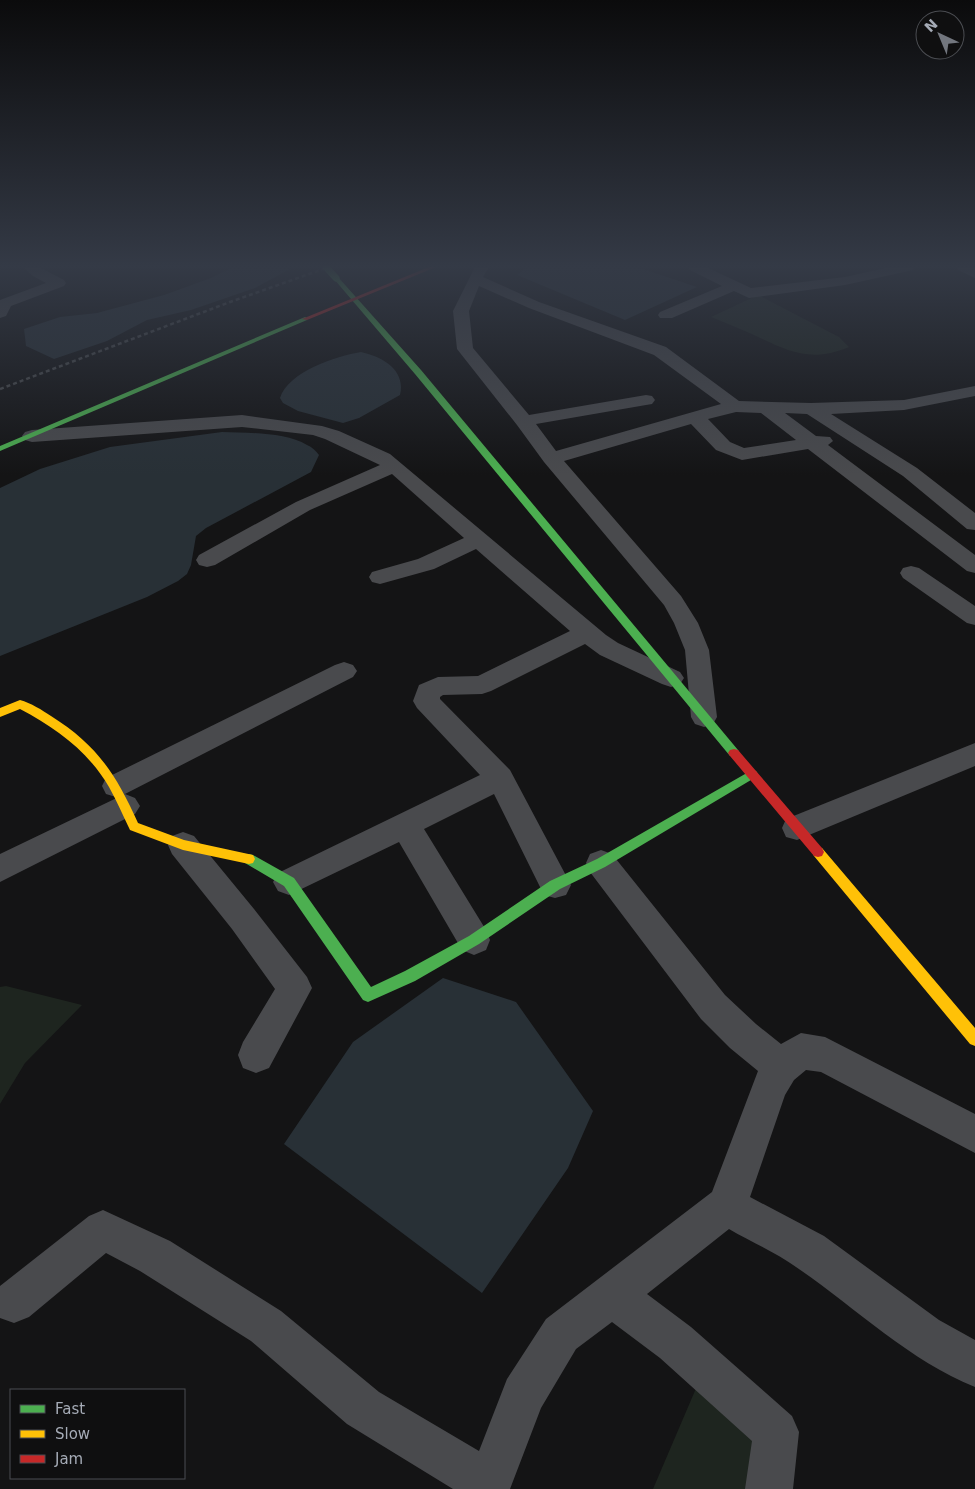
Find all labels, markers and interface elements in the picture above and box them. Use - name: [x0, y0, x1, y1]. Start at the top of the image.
- north arrow: [915, 10, 965, 60]
- text: N: [921, 16, 941, 35]
- legend: [10, 1389, 185, 1479]
- text: Fast: [55, 1400, 85, 1418]
- text: Slow: [55, 1425, 90, 1443]
- text: Jam: [54, 1450, 83, 1468]

